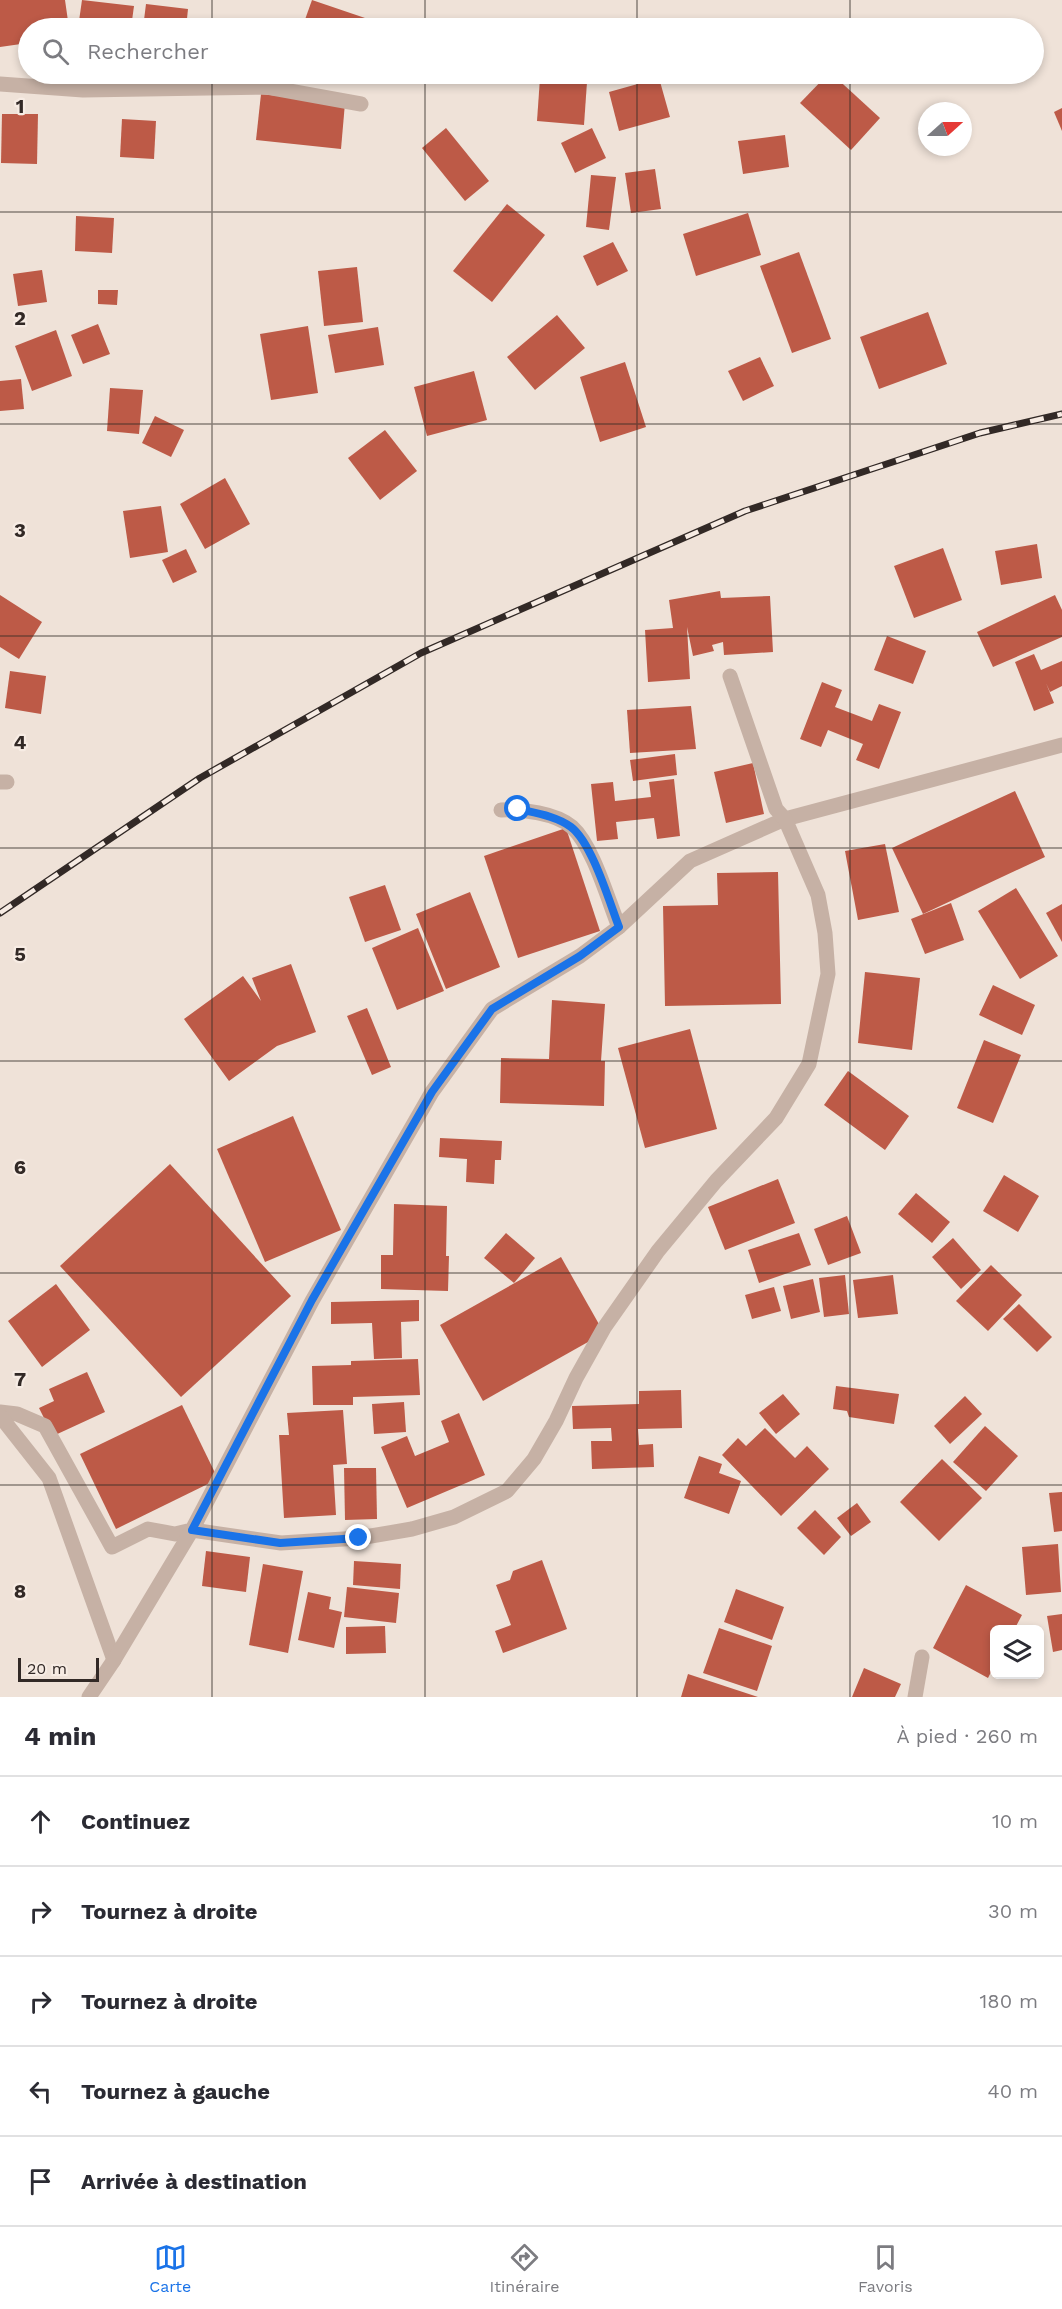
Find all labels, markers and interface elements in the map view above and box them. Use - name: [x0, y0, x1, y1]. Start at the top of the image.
- search box: [18, 18, 1044, 84]
- icon: search: [39, 35, 72, 68]
- text: Rechercher: [87, 39, 209, 64]
- text: 1: [16, 94, 24, 118]
- north arrow: [918, 102, 972, 156]
- text: 2: [14, 306, 26, 330]
- text: 3: [14, 518, 26, 542]
- text: 4: [14, 730, 27, 754]
- route start: [504, 795, 530, 821]
- text: 5: [14, 942, 26, 966]
- text: 6: [14, 1155, 26, 1179]
- text: 7: [14, 1367, 26, 1391]
- route end: [345, 1524, 371, 1550]
- text: 8: [14, 1579, 26, 1603]
- map controls: [990, 1625, 1044, 1679]
- button: layers: [990, 1625, 1044, 1679]
- scale bar: [18, 1655, 99, 1682]
- text: 20 m: [27, 1659, 67, 1678]
- text: 4 min: [24, 1721, 96, 1751]
- text: À pied · 260 m: [897, 1724, 1038, 1748]
- icon: ahead: [24, 1805, 57, 1838]
- text: Continuez: [81, 1809, 190, 1834]
- text: 10 m: [992, 1809, 1038, 1833]
- icon: right: [24, 1895, 57, 1928]
- text: Tournez à droite: [81, 1899, 258, 1924]
- text: 30 m: [988, 1899, 1038, 1923]
- icon: right: [24, 1985, 57, 2018]
- text: Tournez à droite: [81, 1989, 258, 2014]
- text: 180 m: [980, 1989, 1038, 2013]
- icon: left: [24, 2075, 57, 2108]
- text: Tournez à gauche: [81, 2079, 270, 2104]
- text: 40 m: [987, 2079, 1038, 2103]
- icon: arrive: [24, 2165, 57, 2198]
- text: Arrivée à destination: [81, 2169, 307, 2194]
- tab: Carte: [149, 2241, 191, 2296]
- tab: Itinéraire: [490, 2241, 560, 2296]
- tab: Favoris: [858, 2241, 913, 2296]

